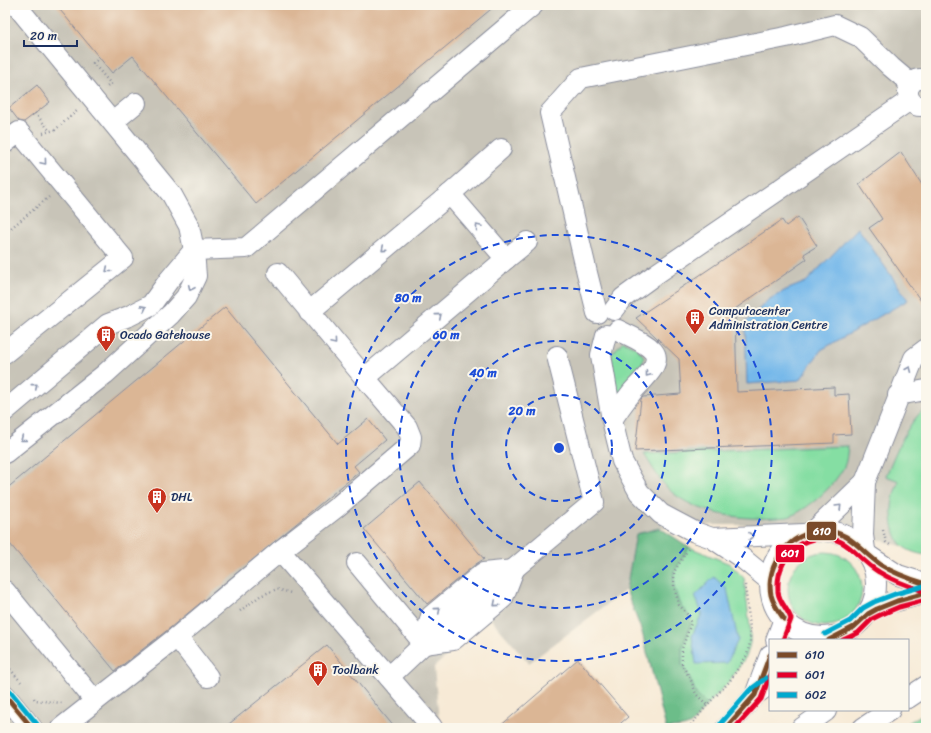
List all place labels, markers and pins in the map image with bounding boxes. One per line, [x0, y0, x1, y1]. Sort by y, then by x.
place label: Computacenter Administration Centre [708, 300, 828, 336]
building icon: Computacenter Administration Centre [684, 307, 706, 335]
building icon: Ocado Gatehouse [95, 324, 117, 352]
place label: Ocado Gatehouse [120, 324, 210, 346]
centre of rings [552, 441, 566, 455]
building icon: DHL [146, 486, 168, 514]
place label: DHL [171, 486, 193, 508]
building icon: Toolbank [307, 659, 329, 687]
place label: Toolbank [332, 659, 379, 681]

